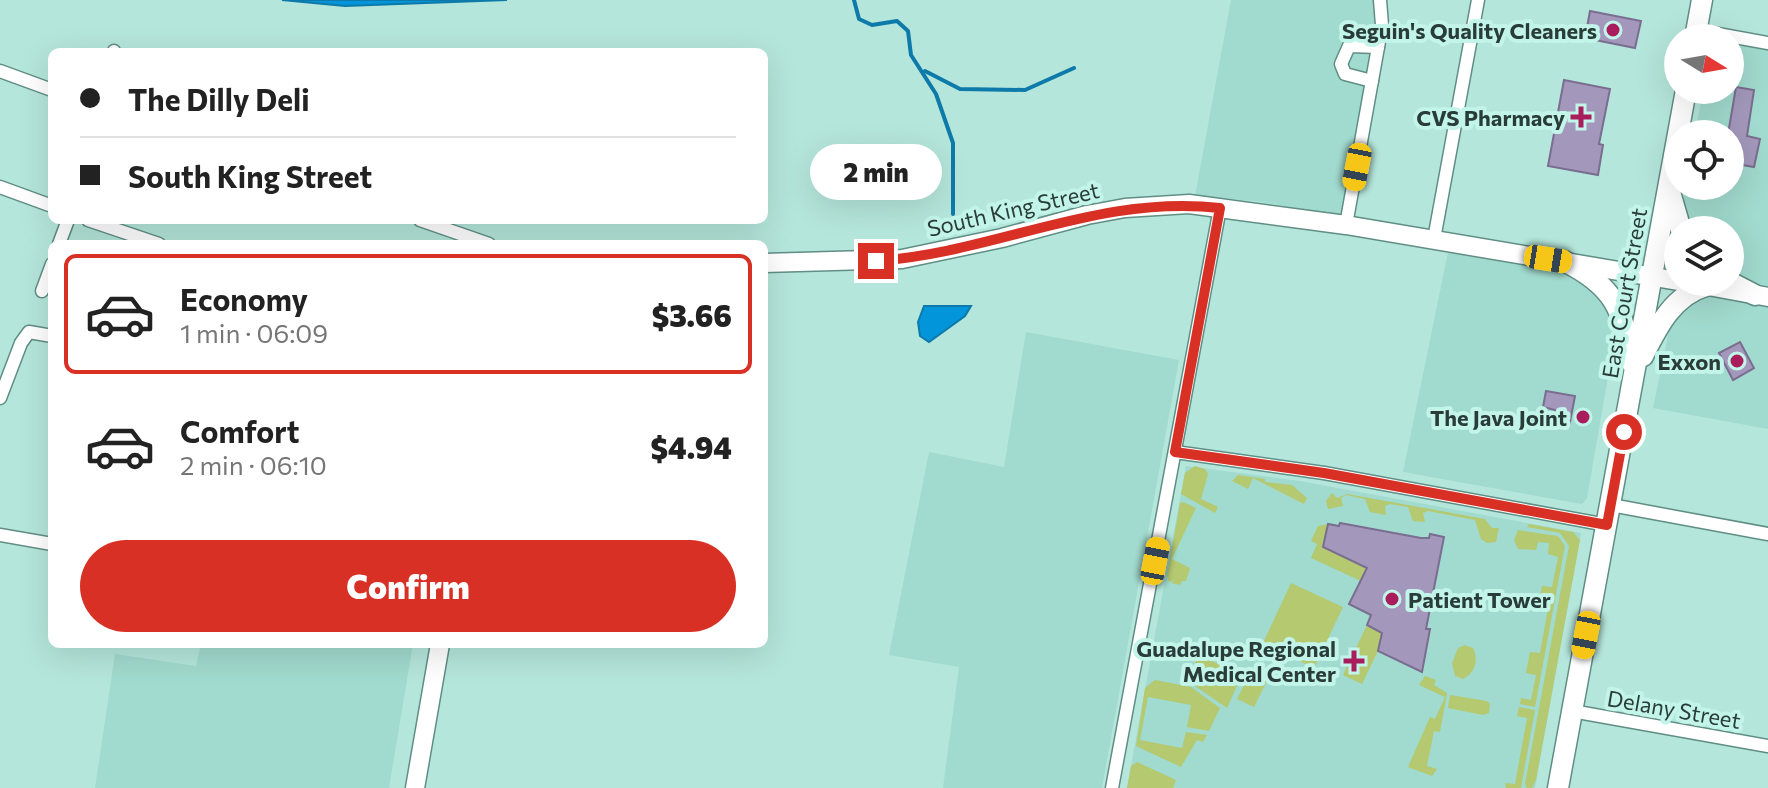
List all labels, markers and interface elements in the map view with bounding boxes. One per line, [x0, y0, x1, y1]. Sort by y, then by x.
place label: Seguin's Quality Cleaners [1342, 17, 1597, 44]
marker: Seguin's Quality Cleaners [1604, 21, 1622, 39]
north arrow [1664, 24, 1744, 104]
map controls [1664, 24, 1744, 296]
text: The Dilly Deli [128, 80, 310, 117]
place label: CVS Pharmacy [1416, 104, 1565, 131]
marker: CVS Pharmacy [1572, 108, 1590, 126]
button: locate [1664, 120, 1744, 200]
car [1341, 141, 1373, 193]
callout: 2 min [810, 145, 942, 201]
text: 2 min [843, 156, 909, 187]
text: South King Street [128, 157, 372, 194]
street label: South King Street [924, 176, 1102, 242]
street label: East Court Street [1596, 206, 1652, 380]
button: layers [1664, 216, 1744, 296]
route end [858, 243, 894, 279]
car [1522, 243, 1574, 275]
icon: car [84, 278, 156, 350]
text: Economy [180, 280, 308, 317]
text: $3.66 [652, 296, 732, 333]
text: 1 min · 06:09 [180, 317, 328, 348]
place label: Exxon [1658, 348, 1721, 375]
marker: Exxon [1728, 352, 1746, 370]
place label: The Java Joint [1430, 404, 1567, 431]
marker: The Java Joint [1574, 408, 1592, 426]
icon: car [84, 410, 156, 482]
text: Comfort [180, 412, 299, 449]
route start [1606, 414, 1642, 450]
text: $4.94 [651, 428, 732, 465]
text: 2 min · 06:10 [180, 449, 327, 480]
car [1139, 535, 1171, 587]
button: Confirm [80, 540, 736, 632]
place label: Patient Tower [1408, 586, 1551, 613]
marker: Patient Tower [1383, 590, 1401, 608]
car [1570, 609, 1602, 661]
place label: Guadalupe Regional Medical Center [1136, 635, 1336, 687]
marker: Guadalupe Regional Medical Center [1343, 650, 1365, 672]
street label: Delany Street [1605, 684, 1743, 734]

